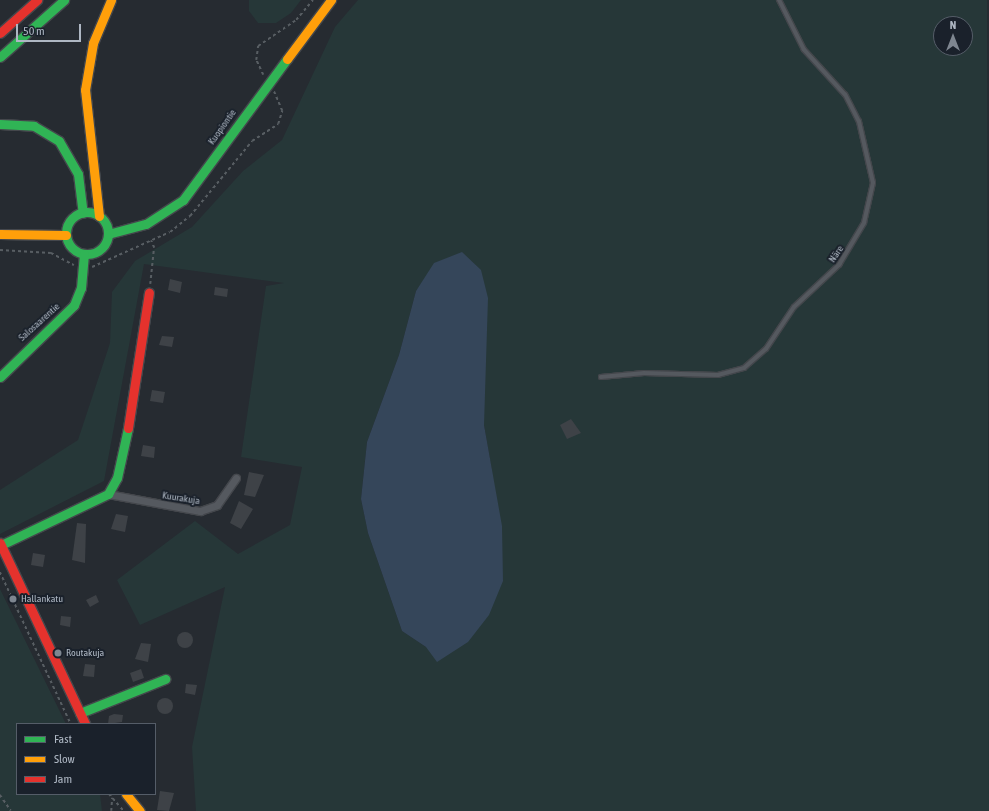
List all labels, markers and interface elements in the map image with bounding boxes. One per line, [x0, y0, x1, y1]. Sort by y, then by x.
scale bar [18, 16, 83, 42]
north arrow [933, 16, 973, 56]
text: N [950, 19, 956, 31]
text: 50 m [23, 24, 45, 38]
street label: Kuopiontie [205, 107, 239, 147]
street label: Näre [826, 243, 846, 265]
street label: Salosaarentie [16, 300, 62, 344]
street label: Kuurakuja [161, 489, 201, 507]
place label: Hallankatu [21, 593, 63, 605]
marker: Hallankatu [8, 594, 18, 604]
place label: Routakuja [66, 647, 104, 659]
marker: Routakuja [53, 648, 63, 658]
legend [16, 723, 156, 795]
text: Fast [54, 732, 72, 746]
text: Slow [54, 752, 75, 766]
text: Jam [54, 772, 72, 786]

